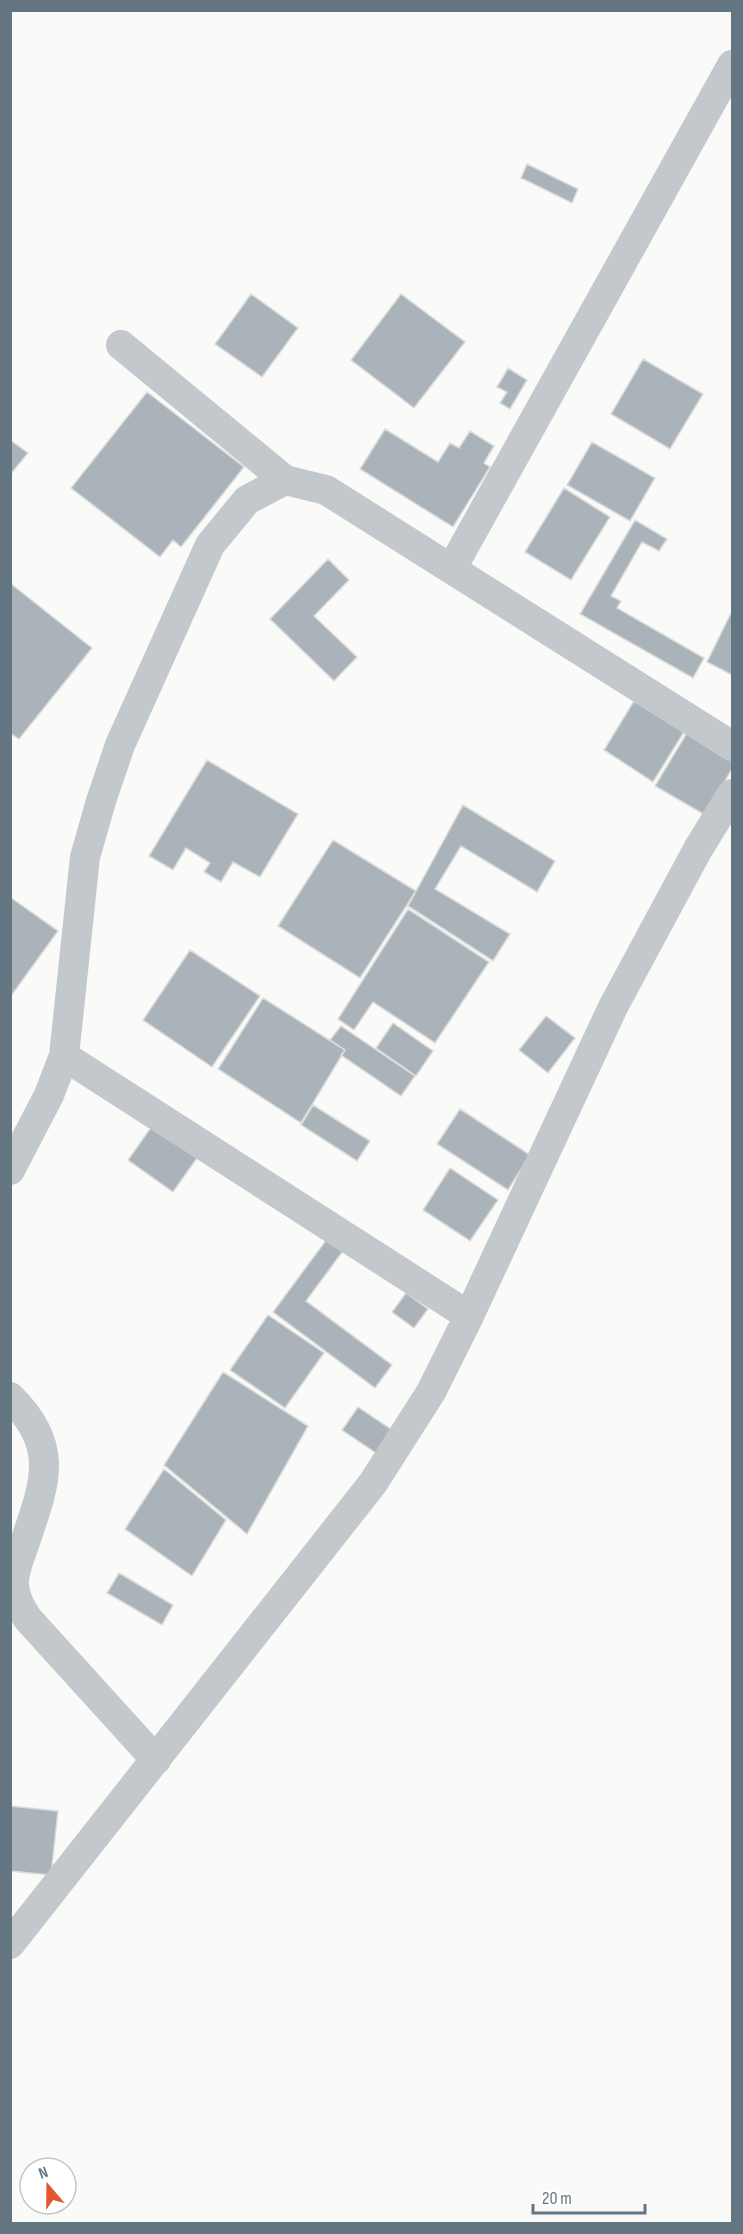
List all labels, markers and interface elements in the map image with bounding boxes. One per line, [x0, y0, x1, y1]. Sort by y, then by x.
north arrow [18, 2156, 78, 2216]
text: N [36, 2163, 51, 2184]
scale bar [533, 2177, 646, 2215]
text: 20 m [542, 2188, 572, 2209]

